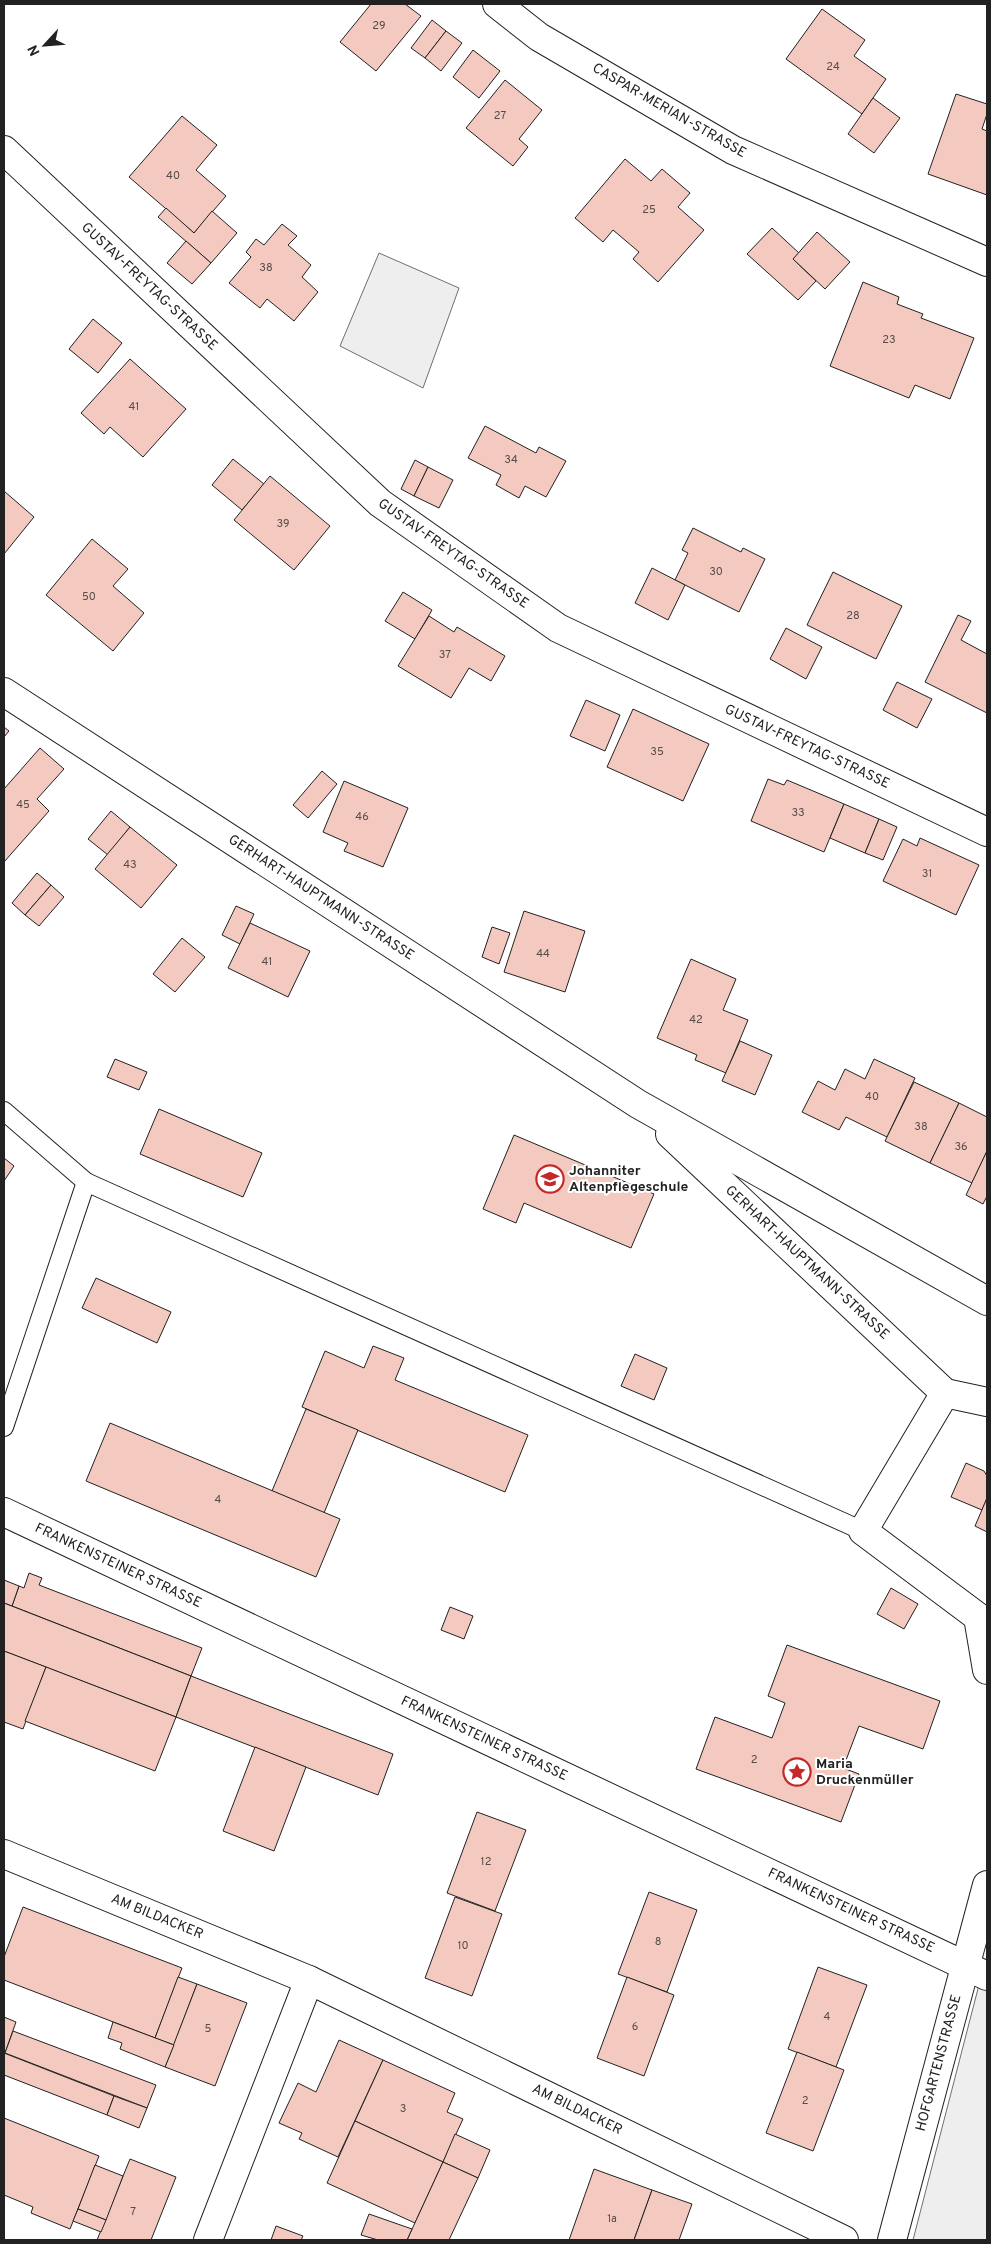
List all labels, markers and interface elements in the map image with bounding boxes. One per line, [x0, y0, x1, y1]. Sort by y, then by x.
house number: 29 [372, 19, 386, 33]
north arrow [20, 20, 70, 70]
text: N [25, 42, 45, 58]
street label: CASPAR-MERIAN-STRASSE [589, 60, 749, 162]
house number: 24 [826, 60, 840, 74]
house number: 27 [494, 109, 506, 123]
house number: 40 [166, 169, 180, 183]
house number: 25 [642, 203, 656, 217]
street label: GUSTAV-FREYTAG-STRASSE [77, 219, 221, 355]
house number: 38 [259, 261, 273, 275]
house number: 23 [882, 333, 896, 347]
house number: 41 [129, 400, 139, 414]
house number: 34 [504, 453, 518, 467]
street label: GUSTAV-FREYTAG-STRASSE [374, 495, 532, 613]
house number: 39 [277, 517, 289, 531]
house number: 30 [709, 565, 723, 579]
house number: 50 [82, 590, 96, 604]
house number: 28 [846, 609, 860, 623]
house number: 37 [439, 648, 451, 662]
street label: GUSTAV-FREYTAG-STRASSE [722, 701, 892, 793]
house number: 35 [650, 745, 664, 759]
house number: 45 [16, 798, 30, 812]
house number: 33 [791, 806, 805, 820]
house number: 46 [355, 810, 369, 824]
street label: GERHART-HAUPTMANN-STRASSE [225, 831, 417, 965]
house number: 43 [123, 858, 137, 872]
house number: 31 [922, 867, 932, 881]
house number: 44 [536, 947, 550, 961]
house number: 41 [262, 955, 272, 969]
house number: 42 [689, 1013, 703, 1027]
house number: 40 [865, 1090, 879, 1104]
house number: 38 [914, 1120, 928, 1134]
house number: 36 [954, 1140, 968, 1154]
place label: Johanniter Altenpflegeschule [569, 1163, 689, 1196]
school or university icon: Johanniter Altenpflegeschule [535, 1164, 565, 1194]
street label: GERHART-HAUPTMANN-STRASSE [721, 1182, 893, 1344]
house number: 4 [215, 1493, 222, 1507]
street label: FRANKENSTEINER STRASSE [32, 1520, 204, 1612]
street label: FRANKENSTEINER STRASSE [398, 1693, 570, 1785]
house number: 2 [751, 1753, 757, 1767]
place label: Maria Druckenmüller [816, 1756, 914, 1789]
place icon: Maria Druckenmüller [782, 1757, 812, 1787]
house number: 12 [481, 1855, 491, 1869]
street label: FRANKENSTEINER STRASSE [765, 1865, 937, 1957]
street label: AM BILDACKER [108, 1891, 206, 1943]
house number: 8 [655, 1935, 661, 1949]
house number: 10 [457, 1939, 469, 1953]
street label: HOFGARTENSTRASSE [913, 1993, 965, 2133]
house number: 4 [824, 2010, 831, 2024]
house number: 6 [632, 2020, 638, 2034]
house number: 5 [205, 2022, 212, 2036]
street label: AM BILDACKER [529, 2081, 625, 2139]
house number: 2 [802, 2094, 808, 2108]
house number: 3 [400, 2102, 406, 2116]
house number: 7 [130, 2205, 136, 2219]
house number: 1a [607, 2212, 617, 2226]

